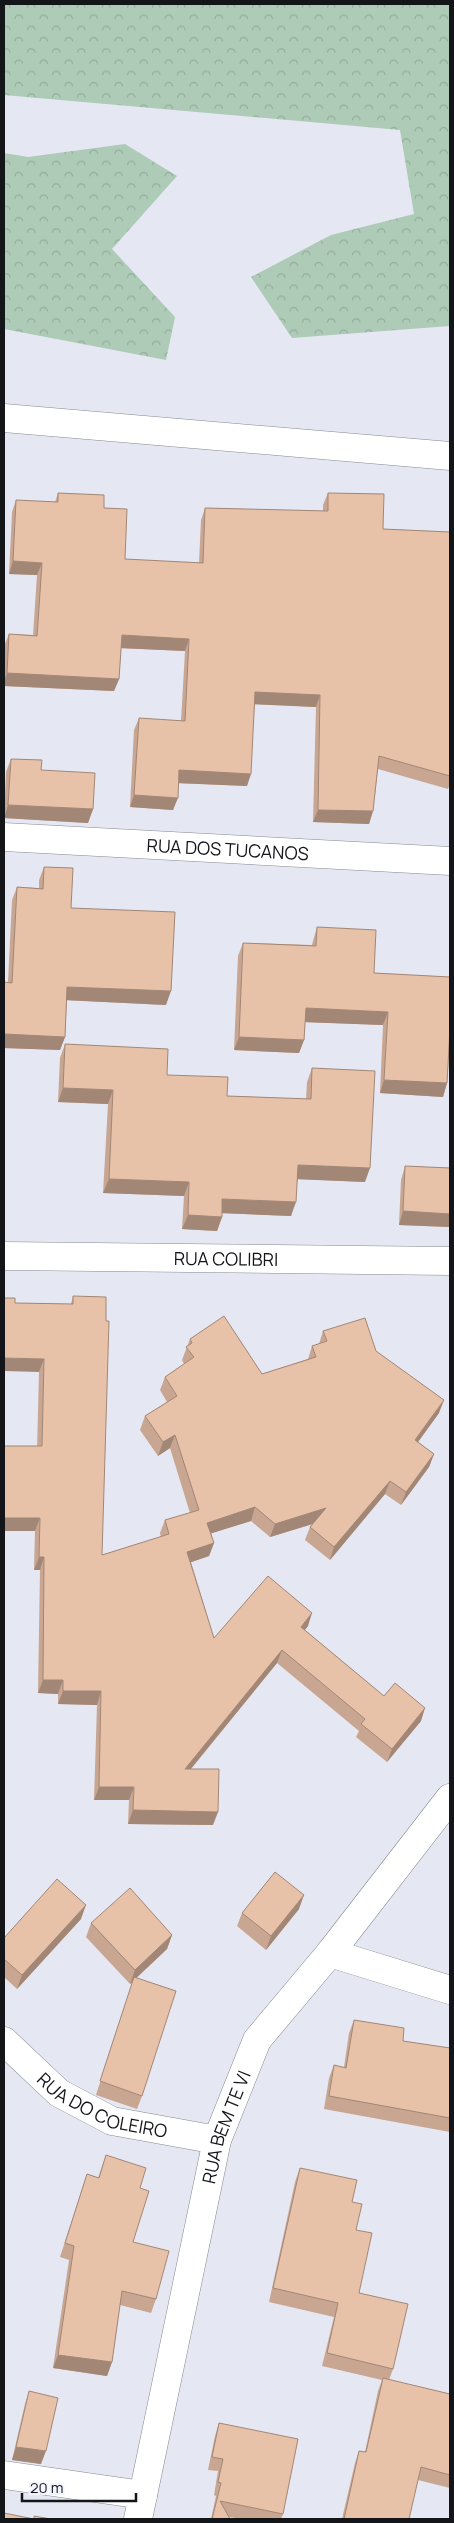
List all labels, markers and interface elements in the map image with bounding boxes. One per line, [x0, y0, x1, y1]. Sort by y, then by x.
street label: RUA DOS TUCANOS [146, 833, 309, 865]
street label: RUA COLIBRI [174, 1246, 278, 1271]
street label: RUA DO COLEIRO [32, 2067, 169, 2143]
street label: RUA BEM TE VI [196, 2067, 256, 2186]
scale bar [22, 2470, 136, 2502]
text: 20 m [30, 2477, 63, 2498]

